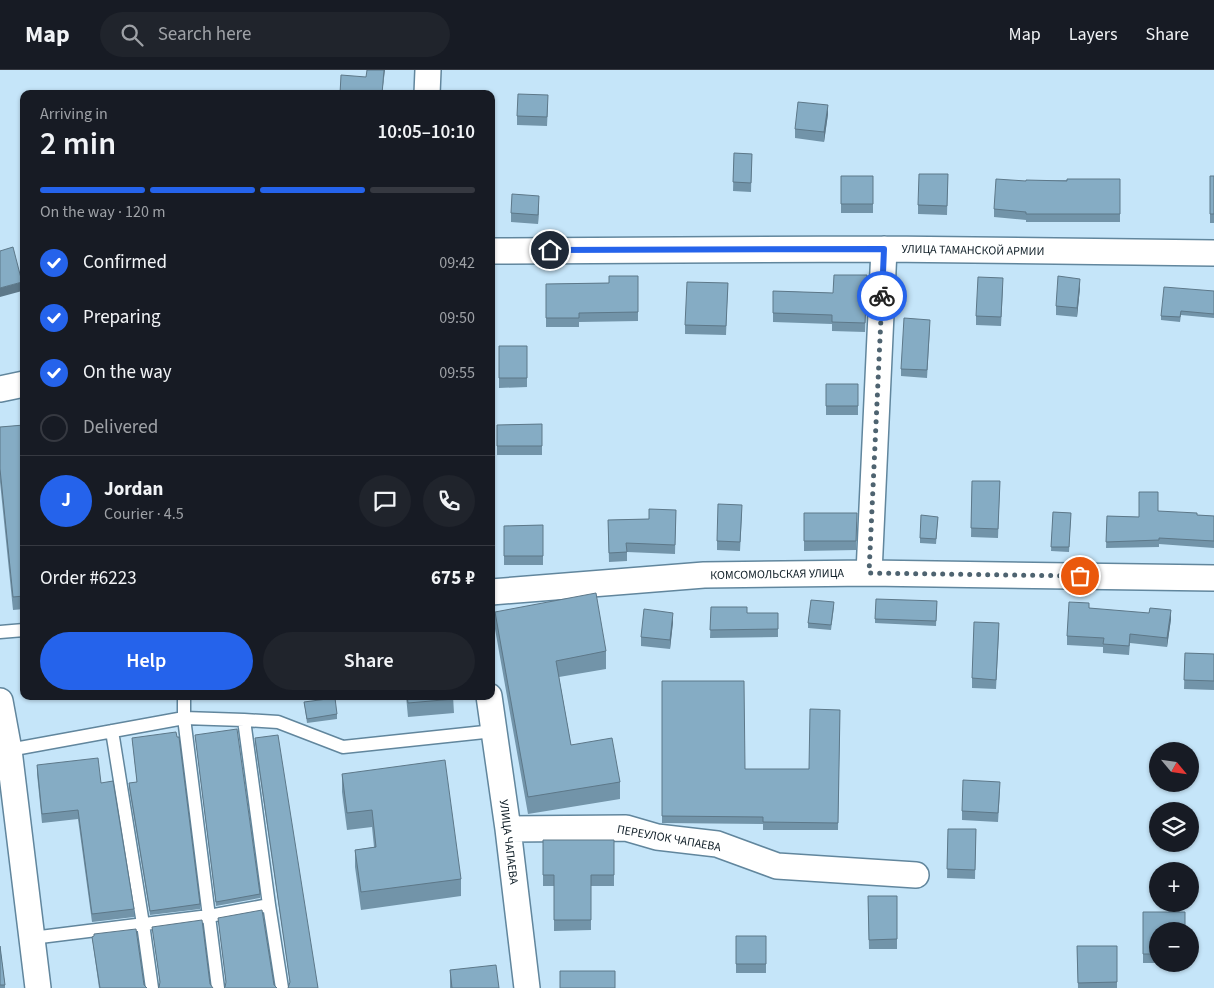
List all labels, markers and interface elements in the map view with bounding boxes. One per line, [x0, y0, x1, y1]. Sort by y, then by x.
search box [100, 12, 450, 57]
text: Map [25, 17, 70, 52]
icon: search [118, 21, 146, 49]
text: Search here [158, 21, 251, 48]
text: Map [1009, 22, 1041, 47]
text: Layers [1069, 22, 1118, 47]
text: Share [1146, 22, 1189, 47]
text: Arriving in [40, 103, 108, 125]
text: 10:05–10:10 [377, 119, 475, 146]
text: 2 min [40, 121, 116, 167]
text: On the way · 120 m [40, 201, 165, 223]
pin [529, 229, 571, 271]
icon: home [536, 236, 564, 264]
street label: УЛИЦА ТАМАНСКОЙ АРМИИ [901, 241, 1045, 260]
icon: check [40, 249, 68, 277]
text: Confirmed [83, 249, 167, 276]
text: 09:42 [439, 252, 475, 274]
courier [857, 271, 907, 321]
icon: bike [868, 282, 896, 310]
icon: check [40, 304, 68, 332]
text: Preparing [83, 304, 161, 331]
text: 09:50 [439, 307, 475, 329]
icon: check [40, 359, 68, 387]
text: On the way [83, 359, 172, 386]
text: 09:55 [439, 362, 475, 384]
text: Delivered [83, 414, 158, 441]
button: chat [359, 475, 411, 527]
button: phone [423, 475, 475, 527]
text: Jordan [104, 476, 163, 503]
text: J [61, 487, 71, 514]
text: Courier · 4.5 [104, 503, 184, 525]
pin [1059, 555, 1101, 597]
icon: bag [1066, 562, 1094, 590]
text: Order #6223 [40, 565, 137, 592]
text: 675 ₽ [431, 565, 475, 592]
street label: КОМСОМОЛЬСКАЯ УЛИЦА [710, 565, 845, 584]
button: Help [40, 632, 253, 690]
button: Share [263, 632, 475, 690]
north arrow [1149, 742, 1199, 792]
map controls [1149, 742, 1199, 972]
street label: УЛИЦА ЧАПАЕВА [495, 799, 522, 886]
button: layers [1149, 802, 1199, 852]
street label: ПЕРЕУЛОК ЧАПАЕВА [616, 821, 723, 856]
button: + [1149, 862, 1199, 912]
button: − [1149, 922, 1199, 972]

